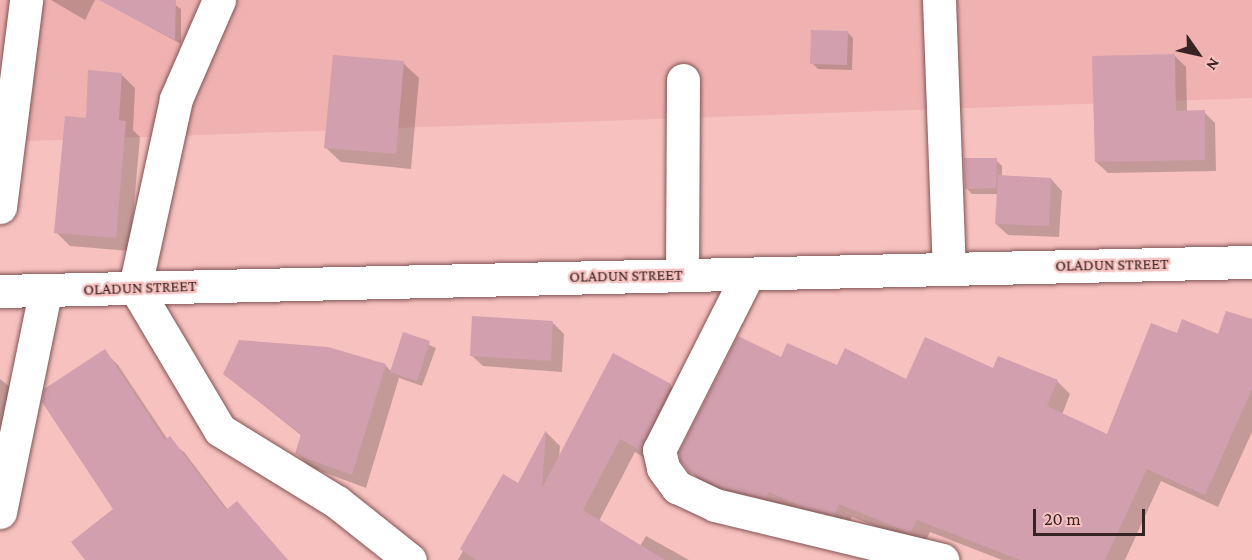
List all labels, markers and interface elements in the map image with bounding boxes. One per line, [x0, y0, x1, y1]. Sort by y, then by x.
north arrow [1168, 24, 1228, 84]
text: N [1203, 55, 1223, 74]
street label: OLADUN STREET [1055, 254, 1169, 276]
street label: OLADUN STREET [569, 265, 683, 287]
street label: OLADUN STREET [83, 276, 197, 300]
scale bar [1036, 497, 1148, 535]
text: 20 m [1044, 509, 1081, 529]

